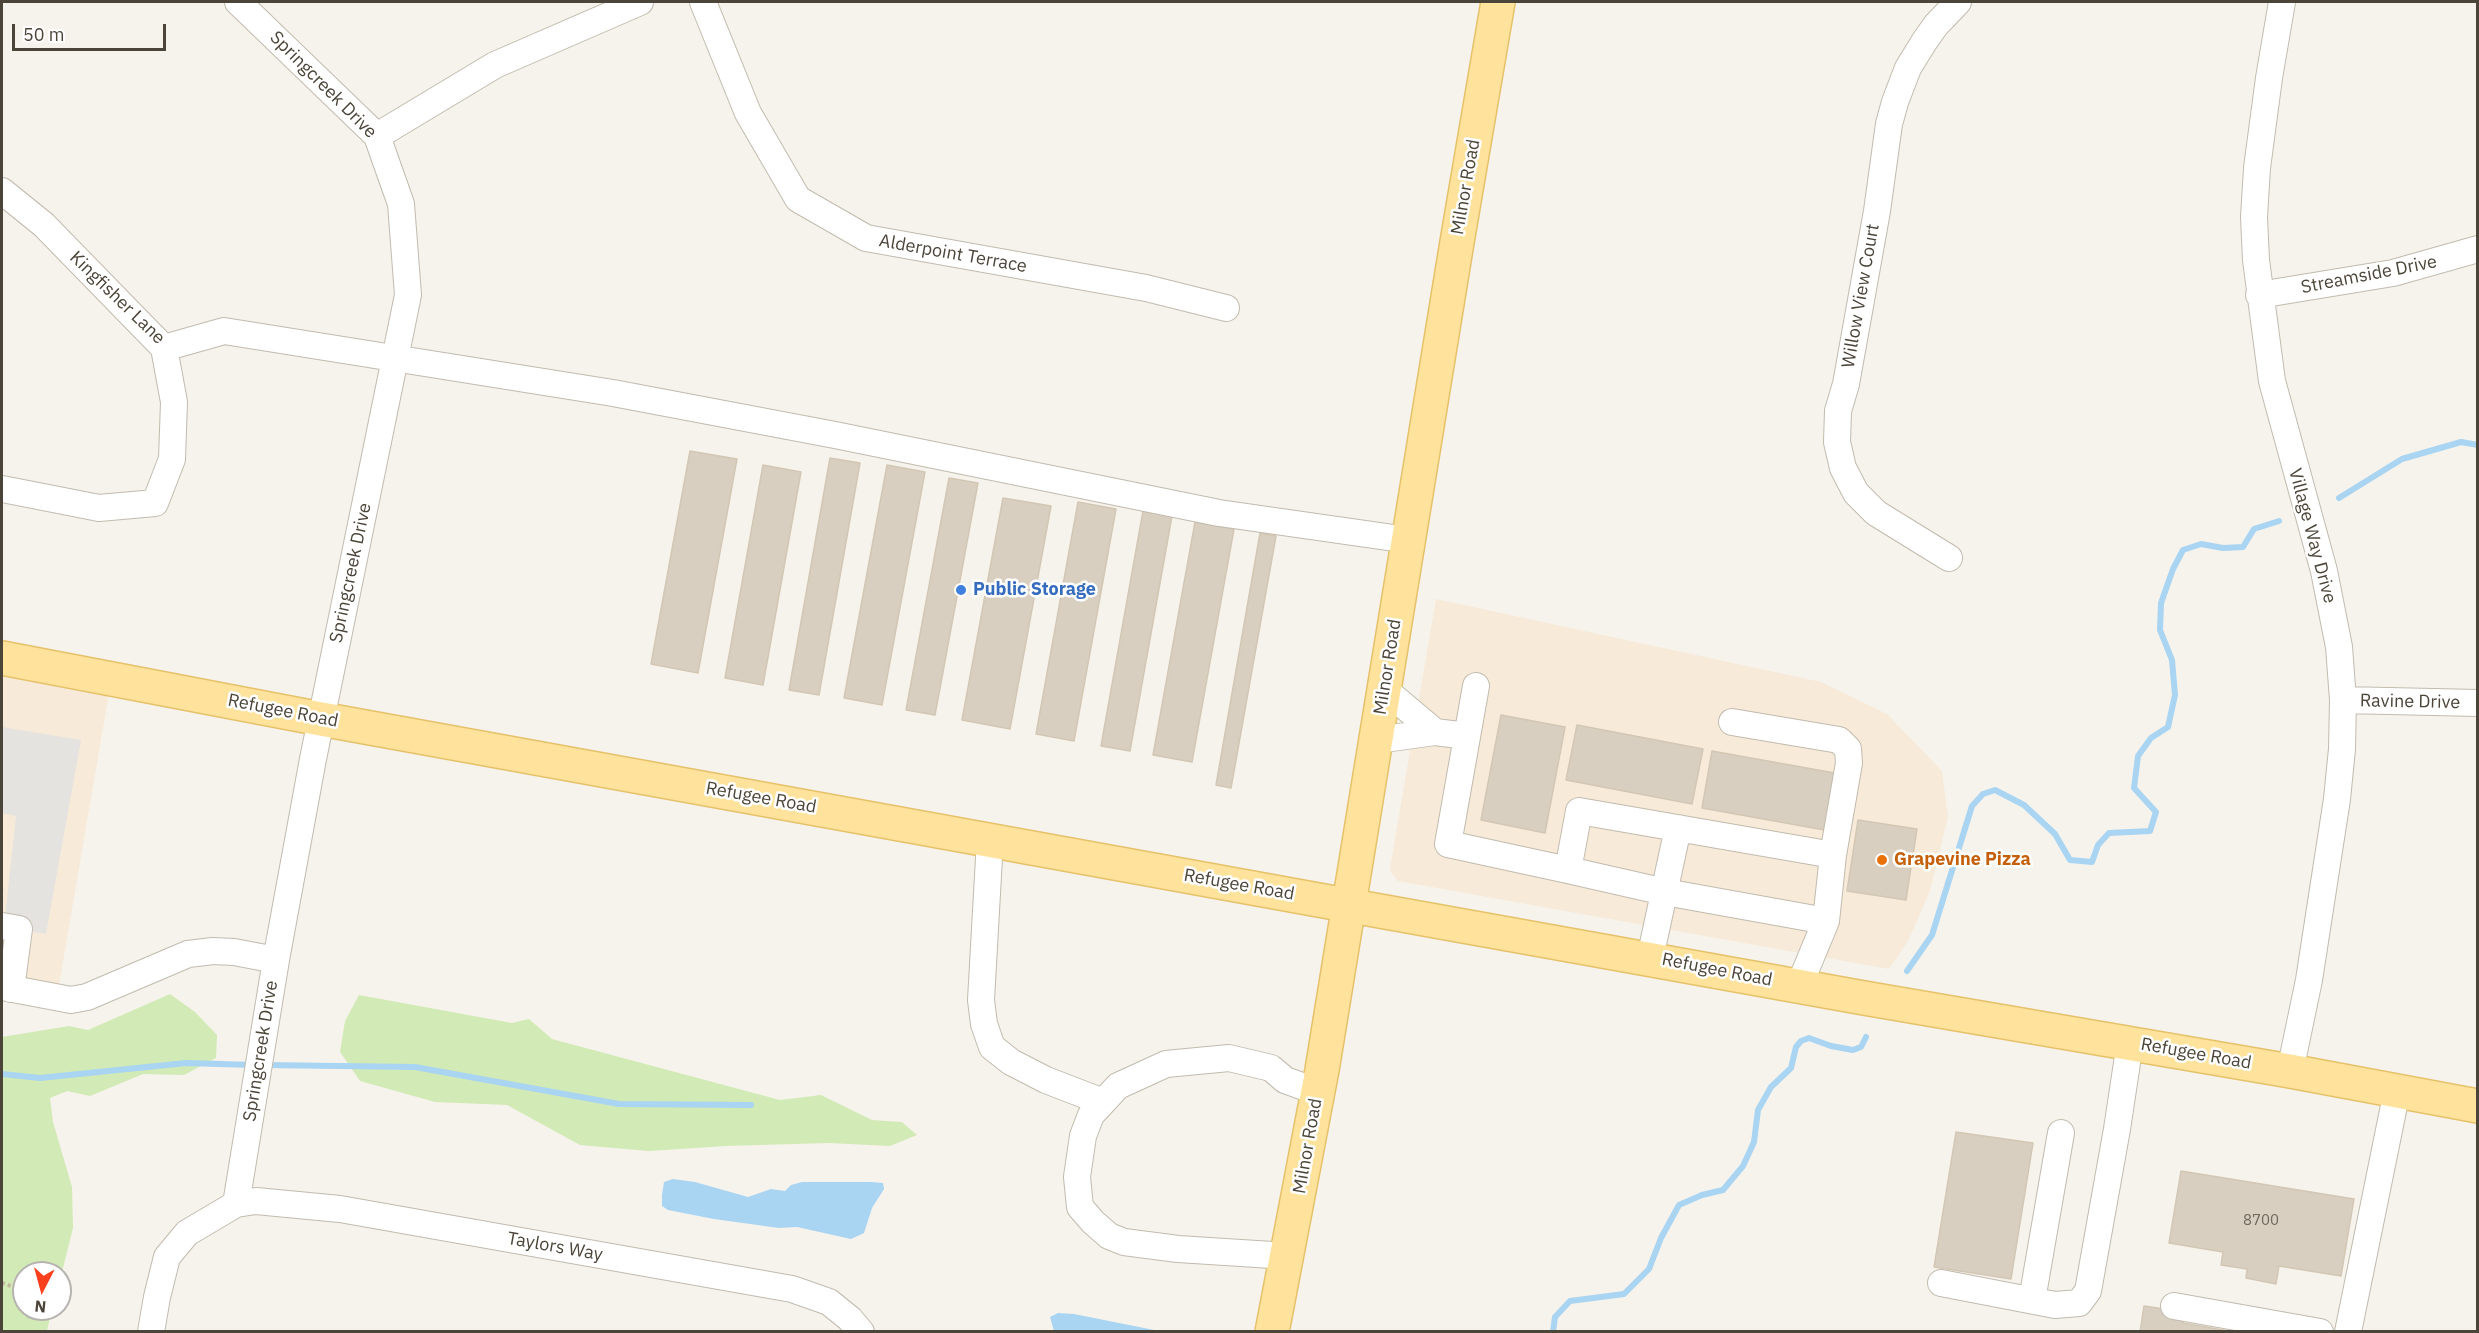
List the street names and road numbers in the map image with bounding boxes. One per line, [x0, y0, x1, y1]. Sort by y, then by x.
street label: Springcreek Drive [265, 27, 381, 143]
street label: Milnor Road [1447, 138, 1485, 236]
street label: Willow View Court [1838, 222, 1884, 370]
street label: Alderpoint Terrace [877, 230, 1029, 278]
street label: Kingfisher Lane [65, 247, 169, 349]
street label: Streamside Drive [2299, 251, 2439, 299]
street label: Village Way Drive [2284, 466, 2340, 606]
street label: Springcreek Drive [326, 501, 376, 645]
street label: Milnor Road [1370, 618, 1406, 716]
street label: Refugee Road [226, 690, 340, 732]
street label: Ravine Drive [2360, 690, 2460, 714]
street label: Refugee Road [704, 778, 818, 818]
street label: Refugee Road [1182, 865, 1296, 905]
street label: Refugee Road [1660, 949, 1774, 991]
street label: Springcreek Drive [239, 979, 283, 1123]
street label: Refugee Road [2139, 1034, 2253, 1074]
street label: Milnor Road [1289, 1097, 1327, 1195]
street label: Taylors Way [506, 1228, 604, 1266]

